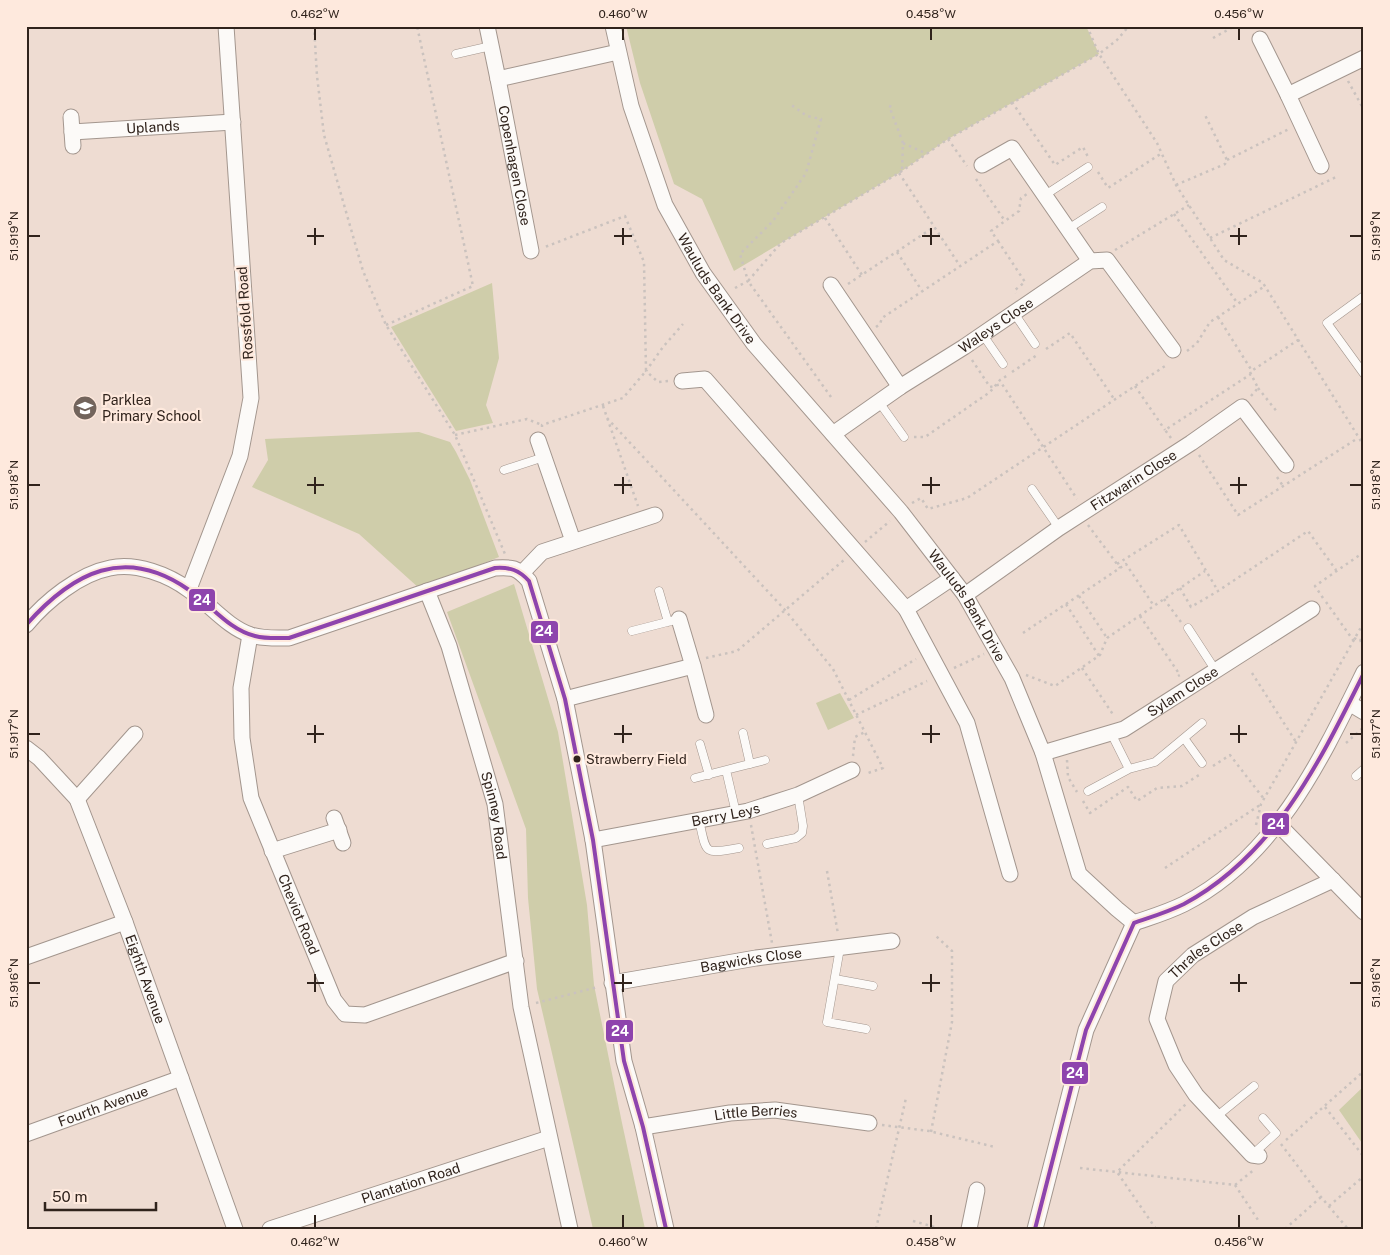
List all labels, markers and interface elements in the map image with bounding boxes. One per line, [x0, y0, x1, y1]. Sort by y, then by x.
text: 0.462°W [290, 7, 340, 21]
text: 0.460°W [598, 7, 648, 21]
text: 0.458°W [906, 7, 956, 21]
text: 0.456°W [1214, 7, 1264, 21]
street label: Copenhagen Close [495, 104, 534, 227]
street label: Uplands [126, 117, 180, 137]
text: 51.919°N [7, 211, 21, 261]
text: 51.919°N [1369, 211, 1383, 261]
street label: Wauluds Bank Drive [674, 230, 759, 347]
street label: Rossfold Road [234, 266, 256, 360]
street label: Waleys Close [956, 294, 1036, 356]
place label: Parklea Primary School [102, 392, 201, 424]
school or university icon: Parklea Primary School [72, 395, 98, 421]
street label: Fitzwarin Close [1087, 446, 1180, 514]
text: 51.918°N [7, 460, 21, 510]
text: 51.918°N [1369, 460, 1383, 510]
street label: Wauluds Bank Drive [925, 547, 1009, 664]
line badge: 24 [188, 588, 216, 612]
text: 24 [193, 592, 211, 608]
line badge: 24 [530, 620, 559, 644]
text: 24 [535, 623, 553, 639]
street label: Sylam Close [1144, 663, 1221, 720]
text: 51.917°N [7, 709, 21, 759]
text: 51.917°N [1369, 709, 1383, 759]
place label: Strawberry Field [586, 752, 687, 767]
marker: Strawberry Field [572, 754, 582, 764]
street label: Spinney Road [478, 770, 510, 860]
street label: Berry Leys [690, 800, 762, 829]
line badge: 24 [1261, 812, 1290, 836]
text: 24 [1267, 816, 1285, 832]
street label: Cheviot Road [275, 871, 322, 957]
street label: Thrales Close [1165, 917, 1246, 982]
street label: Eighth Avenue [122, 932, 169, 1026]
street label: Bagwicks Close [699, 944, 803, 976]
text: 51.916°N [7, 958, 21, 1008]
text: 51.916°N [1369, 958, 1383, 1008]
line badge: 24 [605, 1019, 634, 1043]
text: 24 [611, 1023, 629, 1039]
line badge: 24 [1061, 1061, 1089, 1085]
text: 24 [1066, 1065, 1084, 1081]
street label: Fourth Avenue [56, 1083, 150, 1130]
street label: Little Berries [713, 1102, 799, 1123]
street label: Plantation Road [359, 1160, 462, 1207]
scale bar [45, 1180, 156, 1212]
text: 50 m [52, 1188, 87, 1205]
text: 0.462°W [290, 1235, 340, 1249]
text: 0.460°W [598, 1235, 648, 1249]
text: 0.458°W [906, 1235, 956, 1249]
text: 0.456°W [1214, 1235, 1264, 1249]

